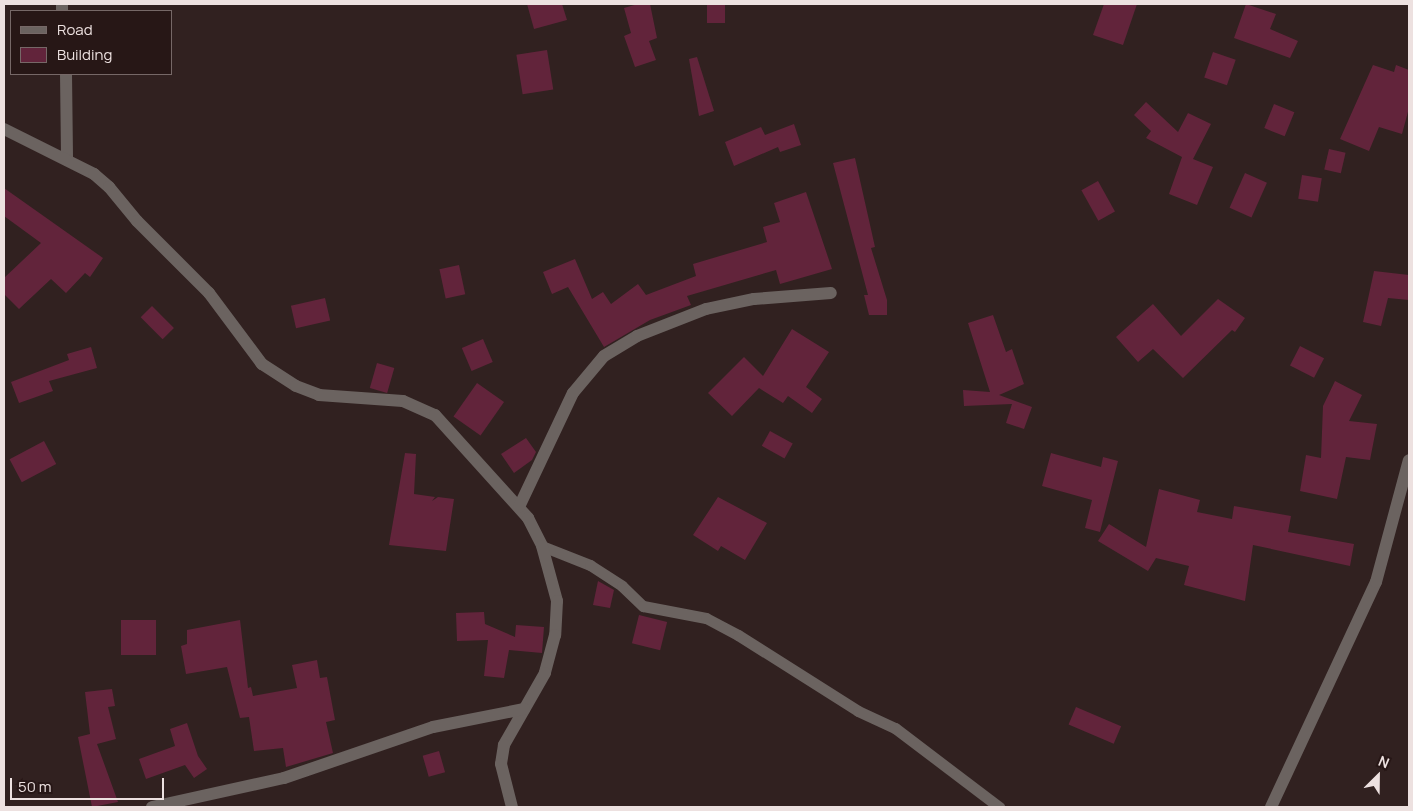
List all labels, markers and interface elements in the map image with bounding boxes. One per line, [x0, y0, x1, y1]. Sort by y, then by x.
legend [10, 10, 172, 75]
text: Road [57, 19, 93, 40]
text: Building [57, 44, 112, 65]
north arrow [1353, 751, 1403, 801]
text: N [1376, 751, 1392, 772]
scale bar [12, 768, 166, 800]
text: 50 m [18, 776, 52, 797]

